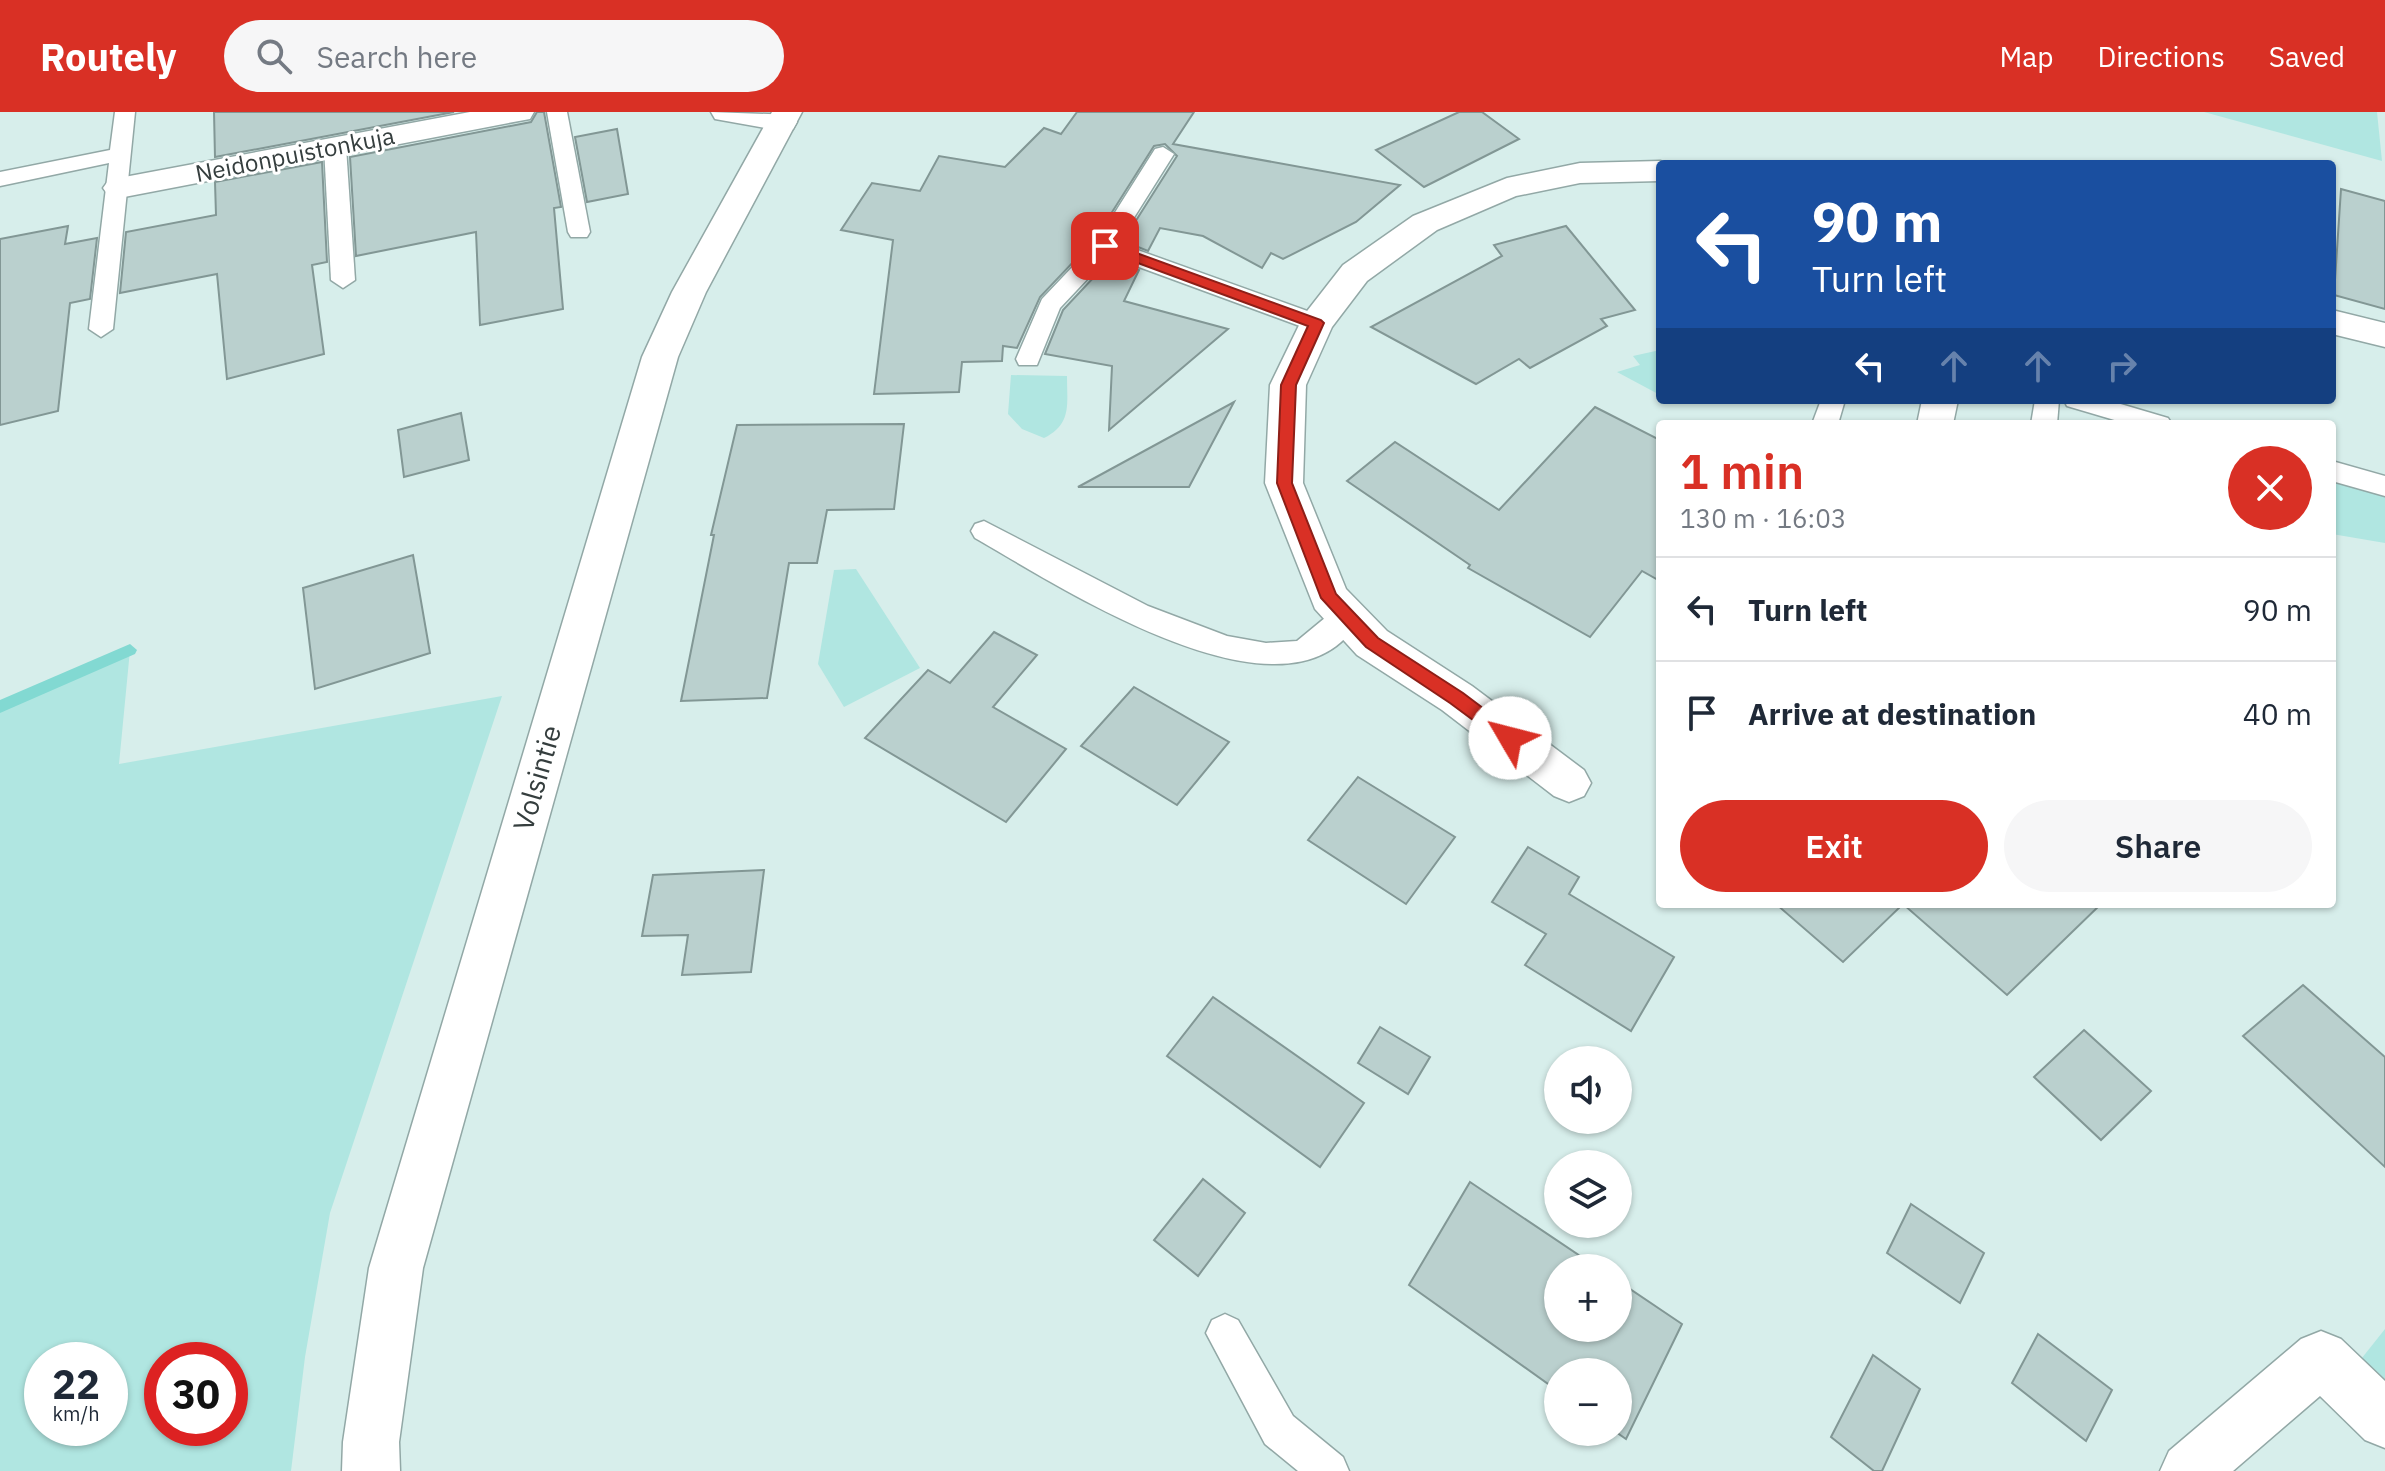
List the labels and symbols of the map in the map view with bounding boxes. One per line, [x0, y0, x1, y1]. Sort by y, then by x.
street label: Neidonpuistonkuja [192, 119, 397, 189]
pin [1071, 212, 1139, 280]
position arrow [1468, 696, 1552, 780]
street label: Volsintie [504, 721, 569, 835]
speed limit sign: 30 [144, 1342, 248, 1446]

